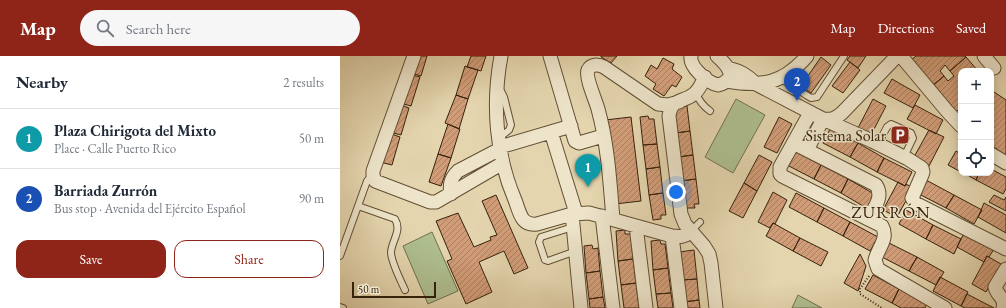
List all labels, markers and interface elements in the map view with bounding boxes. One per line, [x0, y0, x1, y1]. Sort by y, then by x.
search box [80, 10, 360, 46]
text: Map [20, 16, 56, 41]
icon: search [94, 17, 116, 39]
text: Search here [126, 19, 191, 38]
text: Map [830, 19, 856, 37]
text: Directions [878, 19, 934, 37]
text: Saved [956, 19, 986, 37]
pin: 2 [784, 68, 810, 101]
map controls [958, 68, 994, 176]
button: + [958, 68, 994, 104]
text: Nearby [16, 71, 68, 93]
text: 2 results [283, 74, 324, 91]
button: − [958, 104, 994, 140]
text: Plaza Chirigota del Mixto [54, 121, 216, 140]
parking icon: Sistema Solar [889, 124, 911, 146]
place label: Sistema Solar [805, 125, 887, 146]
text: 1 [26, 130, 32, 147]
text: 50 m [299, 130, 324, 147]
text: Place · Calle Puerto Rico [54, 140, 176, 157]
button: locate [958, 140, 994, 176]
pin: 1 [575, 154, 601, 187]
text: Barriada Zurrón [54, 181, 157, 200]
your location [666, 182, 686, 202]
text: 2 [26, 190, 32, 207]
text: 90 m [299, 190, 324, 207]
text: Bus stop · Avenida del Ejército Español [54, 200, 246, 217]
district label: ZURRÓN [851, 201, 931, 223]
button: Save [16, 240, 166, 278]
button: Share [174, 240, 324, 278]
scale bar [352, 280, 436, 299]
text: 50 m [358, 282, 379, 296]

